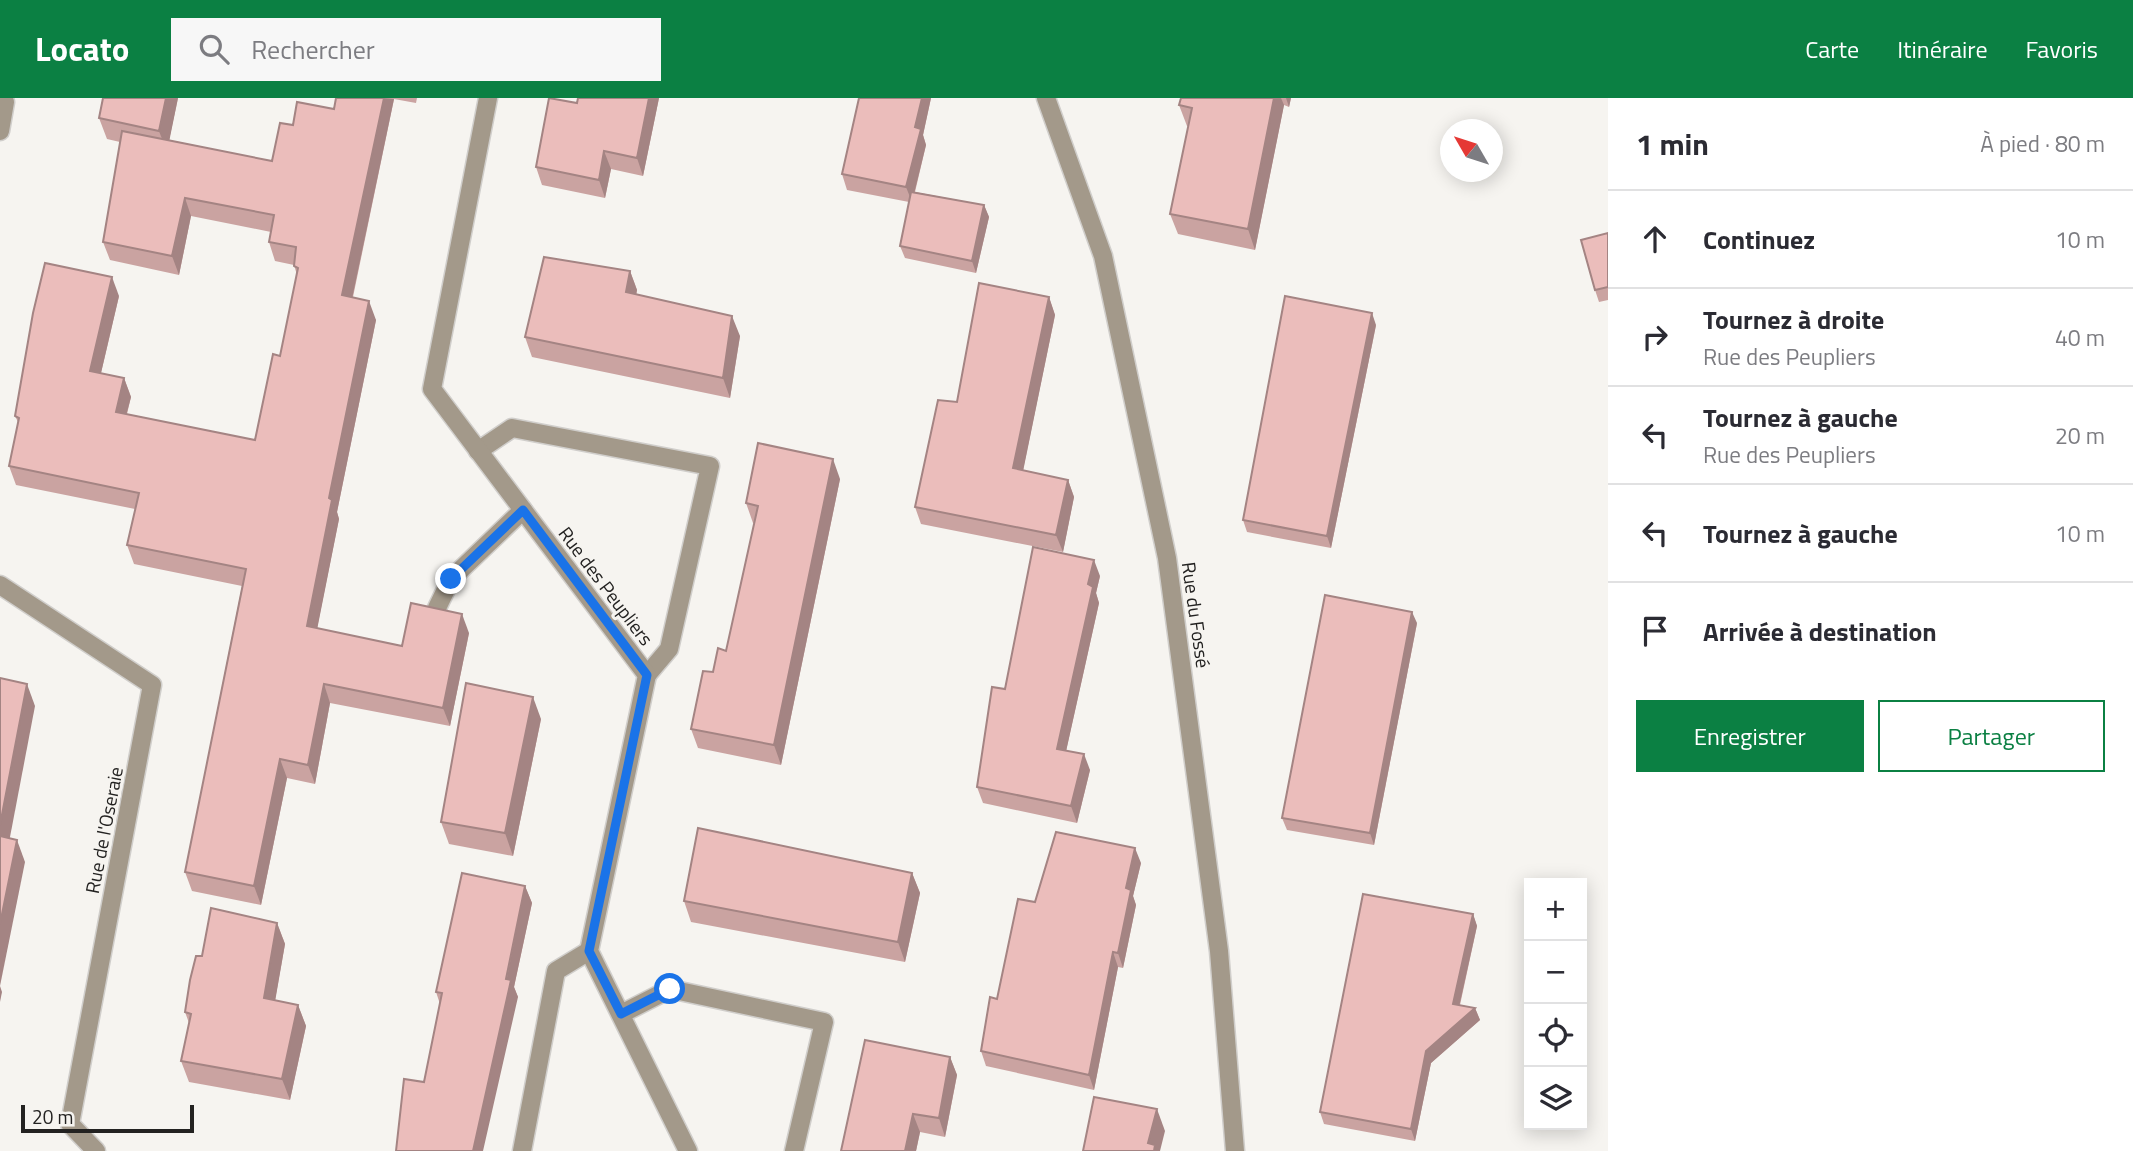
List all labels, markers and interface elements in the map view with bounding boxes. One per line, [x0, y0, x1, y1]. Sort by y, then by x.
search box [171, 18, 661, 81]
text: Locato [35, 24, 129, 74]
icon: search [195, 30, 233, 68]
text: Rechercher [251, 30, 375, 69]
text: Carte [1805, 31, 1859, 67]
text: Itinéraire [1897, 31, 1988, 67]
text: Favoris [2026, 31, 2098, 67]
north arrow [1440, 119, 1503, 182]
text: 1 min [1636, 121, 1709, 167]
text: À pied · 80 m [1980, 126, 2105, 161]
icon: ahead [1636, 220, 1674, 258]
text: Continuez [1703, 220, 1815, 259]
text: 10 m [2055, 222, 2105, 257]
text: Tournez à droite [1703, 300, 1884, 339]
icon: right [1636, 318, 1674, 356]
text: 40 m [2055, 320, 2105, 355]
text: Rue des Peupliers [1703, 339, 1876, 374]
text: Tournez à gauche [1703, 398, 1898, 437]
icon: left [1636, 416, 1674, 454]
text: 20 m [2055, 418, 2105, 453]
text: Rue des Peupliers [1703, 437, 1876, 472]
icon: left [1636, 514, 1674, 552]
text: Tournez à gauche [1703, 514, 1898, 553]
text: 10 m [2055, 516, 2105, 551]
street label: Rue des Peupliers [552, 520, 661, 652]
street label: Rue du Fossé [1175, 560, 1218, 670]
route end [435, 563, 466, 594]
icon: arrive [1636, 612, 1674, 650]
text: Arrivée à destination [1703, 612, 1937, 651]
button: Enregistrer [1636, 700, 1864, 772]
button: Partager [1878, 700, 2105, 772]
street label: Rue de l'Oseraie [77, 764, 130, 896]
map controls [1524, 878, 1587, 1130]
button: + [1524, 878, 1587, 941]
button: − [1524, 941, 1587, 1004]
route start [654, 973, 685, 1004]
button: locate [1524, 1004, 1587, 1067]
button: layers [1524, 1067, 1587, 1130]
scale bar [21, 1102, 194, 1134]
text: 20 m [32, 1102, 73, 1131]

